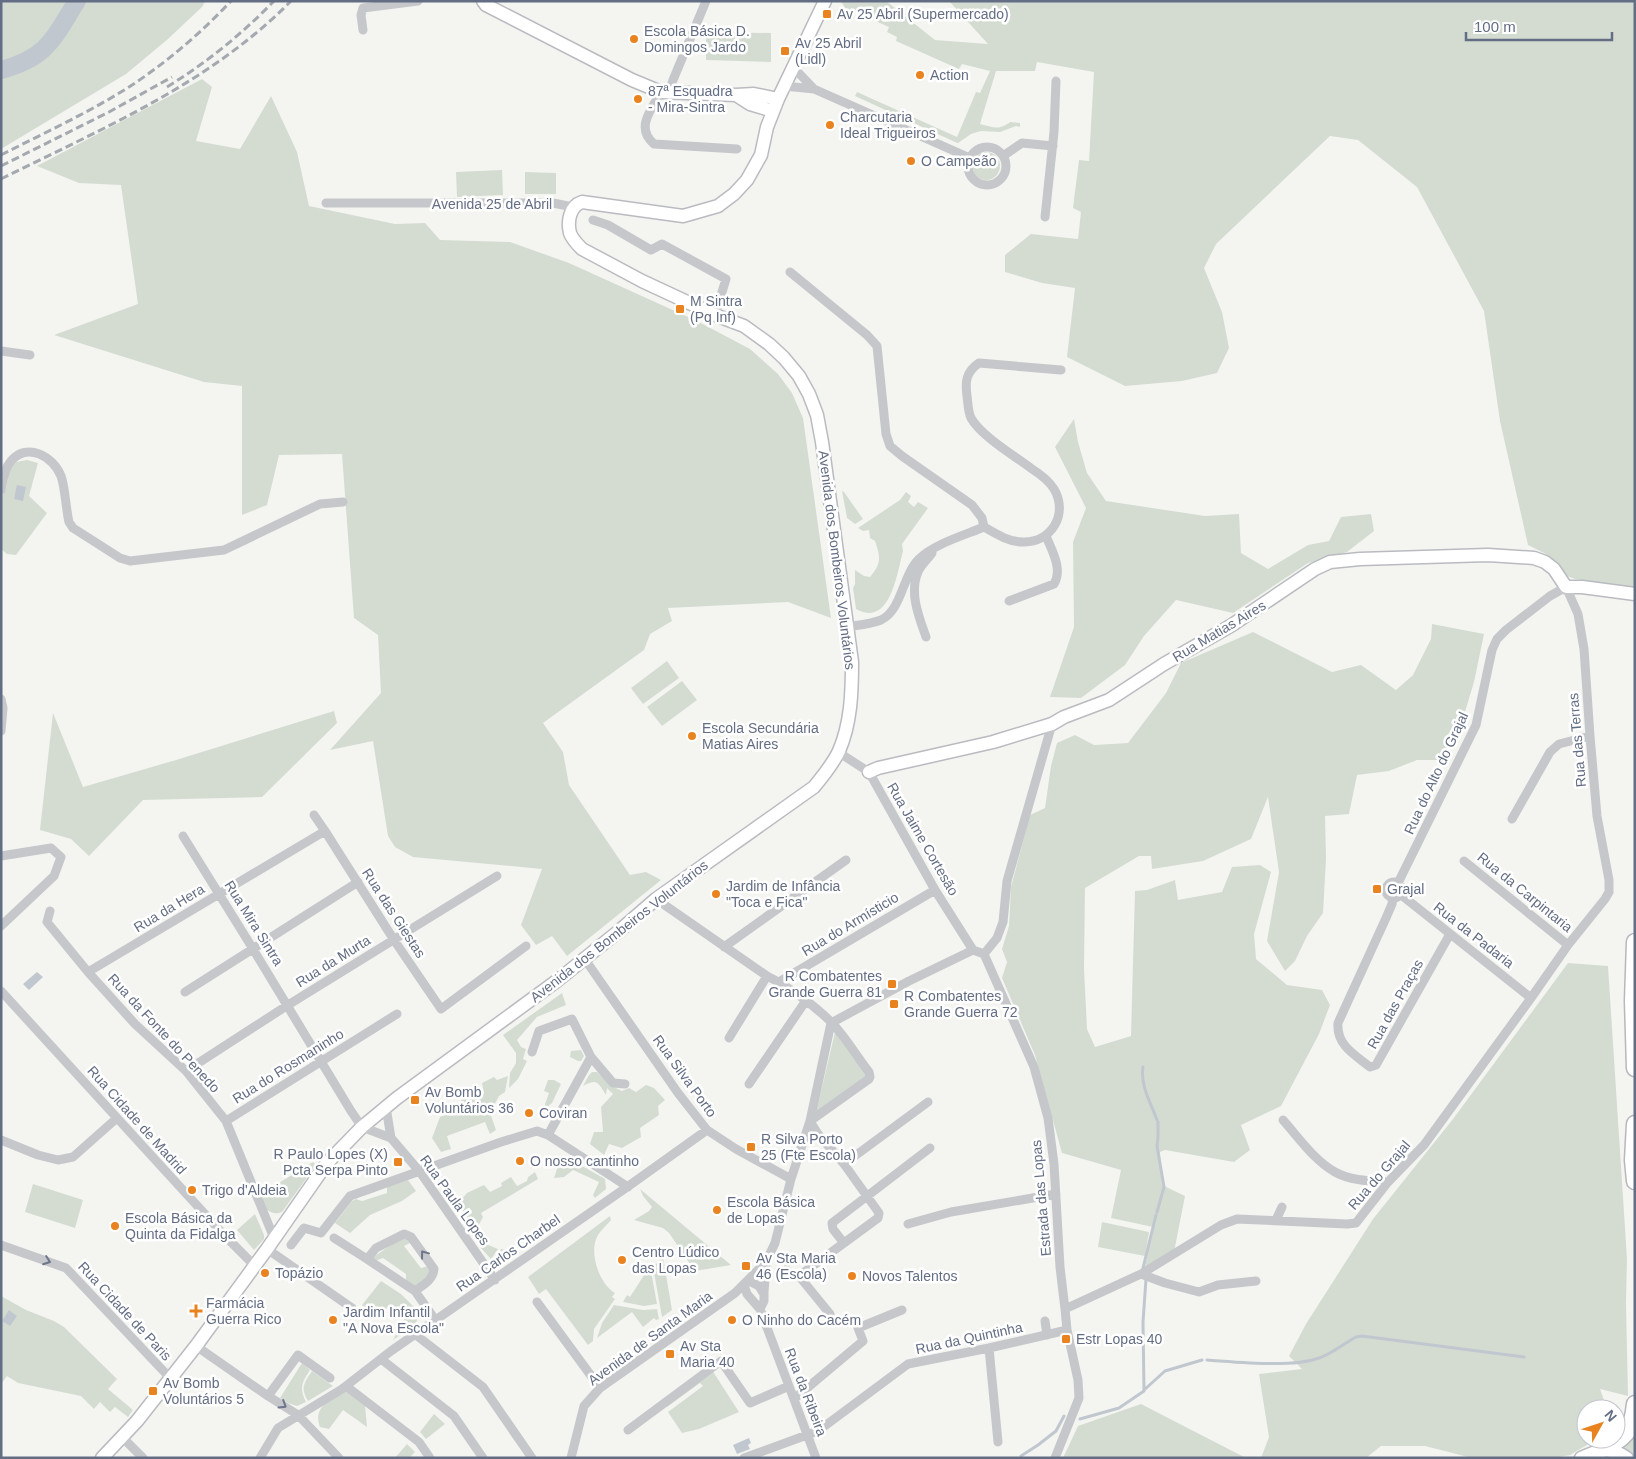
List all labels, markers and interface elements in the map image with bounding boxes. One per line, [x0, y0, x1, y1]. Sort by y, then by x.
place label: Av 25 Abril (Supermercado) [837, 6, 1009, 22]
marker: Av 25 Abril (Supermercado) [821, 8, 833, 20]
scale bar [1466, 10, 1612, 42]
text: 100 m [1474, 18, 1516, 35]
place label: Escola Básica D. Domingos Jardo [644, 23, 750, 55]
marker: Escola Básica D. Domingos Jardo [628, 33, 640, 45]
place label: Av 25 Abril (Lidl) [795, 35, 862, 67]
marker: Av 25 Abril (Lidl) [779, 45, 791, 57]
place label: Action [930, 67, 969, 83]
marker: Action [914, 69, 926, 81]
place label: 87ª Esquadra - Mira-Sintra [648, 83, 733, 115]
marker: 87ª Esquadra - Mira-Sintra [632, 93, 644, 105]
place label: Charcutaria Ideal Trigueiros [840, 109, 936, 141]
marker: Charcutaria Ideal Trigueiros [824, 119, 836, 131]
place label: O Campeão [921, 153, 997, 169]
marker: O Campeão [905, 155, 917, 167]
street label: Avenida 25 de Abril [432, 196, 552, 212]
place label: M Sintra (Pq Inf) [690, 293, 742, 325]
marker: M Sintra (Pq Inf) [674, 303, 686, 315]
street label: Avenida dos Bombeiros Voluntários [816, 449, 858, 671]
street label: Rua Matias Aires [1170, 597, 1268, 665]
street label: Rua das Terras [1565, 692, 1589, 788]
street label: Rua do Alto do Grajal [1401, 709, 1471, 837]
place label: Escola Secundária Matias Aires [702, 720, 819, 752]
marker: Escola Secundária Matias Aires [686, 730, 698, 742]
street label: Rua Jaime Cortesão [884, 780, 962, 898]
street label: Rua da Carpintaria [1474, 849, 1576, 935]
street label: Avenida dos Bombeiros Voluntários [527, 857, 711, 1005]
street label: Rua das Giestas [359, 865, 429, 961]
street label: Rua Mira Sintra [221, 878, 287, 969]
place label: Jardim de Infância "Toca e Fica" [726, 878, 841, 910]
street label: Rua da Hera [131, 881, 207, 935]
place label: Grajal [1387, 881, 1424, 897]
marker: Grajal [1371, 883, 1383, 895]
marker: Jardim de Infância "Toca e Fica" [710, 888, 722, 900]
street label: Rua do Armísticio [799, 889, 901, 959]
street label: Rua da Padaria [1431, 899, 1517, 971]
street label: Rua da Murta [293, 932, 373, 990]
street label: Rua das Praças [1364, 957, 1426, 1051]
place label: R Combatentes Grande Guerra 81 [768, 968, 882, 1000]
street label: Rua da Fonte do Penedo [105, 970, 223, 1096]
marker: R Combatentes Grande Guerra 81 [886, 978, 898, 990]
place label: R Combatentes Grande Guerra 72 [904, 988, 1018, 1020]
marker: R Combatentes Grande Guerra 72 [888, 998, 900, 1010]
street label: Rua do Rosmaninho [230, 1025, 347, 1107]
street label: Rua Silva Porto [650, 1032, 720, 1120]
street label: Rua Cidade de Madrid [84, 1063, 190, 1177]
place label: Av Bomb Voluntários 36 [425, 1084, 514, 1116]
marker: Av Bomb Voluntários 36 [409, 1094, 421, 1106]
place label: Coviran [539, 1105, 587, 1121]
marker: Coviran [523, 1107, 535, 1119]
place label: R Silva Porto 25 (Fte Escola) [761, 1131, 856, 1163]
street label: Rua do Grajal [1345, 1137, 1413, 1213]
street label: Estrada das Lopas [1028, 1139, 1054, 1257]
marker: R Silva Porto 25 (Fte Escola) [745, 1141, 757, 1153]
place label: R Paulo Lopes (X) Pcta Serpa Pinto [274, 1146, 388, 1178]
street label: Rua Paula Lopes [417, 1152, 493, 1248]
place label: O nosso cantinho [530, 1153, 639, 1169]
marker: O nosso cantinho [514, 1155, 526, 1167]
marker: R Paulo Lopes (X) Pcta Serpa Pinto [392, 1156, 404, 1168]
place label: Trigo d'Aldeia [202, 1182, 287, 1198]
marker: Trigo d'Aldeia [186, 1184, 198, 1196]
place label: Escola Básica de Lopas [727, 1194, 815, 1226]
marker: Escola Básica de Lopas [711, 1204, 723, 1216]
place label: Escola Básica da Quinta da Fidalga [125, 1210, 236, 1242]
street label: Rua Carlos Charbel [453, 1211, 563, 1295]
marker: Escola Básica da Quinta da Fidalga [109, 1220, 121, 1232]
place label: Centro Lúdico das Lopas [632, 1244, 719, 1276]
one-way arrow [421, 1250, 430, 1260]
place label: Av Sta Maria 46 (Escola) [756, 1250, 836, 1282]
marker: Centro Lúdico das Lopas [616, 1254, 628, 1266]
one-way arrow [42, 1255, 51, 1265]
street label: Rua Cidade de Paris [75, 1258, 175, 1364]
marker: Av Sta Maria 46 (Escola) [740, 1260, 752, 1272]
place label: Topázio [275, 1265, 323, 1281]
marker: Topázio [259, 1267, 271, 1279]
place label: Novos Talentos [862, 1268, 957, 1284]
marker: Novos Talentos [846, 1270, 858, 1282]
street label: Avenida de Santa Maria [585, 1288, 715, 1388]
place label: Farmácia Guerra Rico [206, 1295, 282, 1327]
place label: Jardim Infantil "A Nova Escola" [343, 1304, 444, 1336]
marker: Farmácia Guerra Rico [190, 1305, 202, 1317]
place label: O Ninho do Cacém [742, 1312, 861, 1328]
marker: Jardim Infantil "A Nova Escola" [327, 1314, 339, 1326]
marker: O Ninho do Cacém [726, 1314, 738, 1326]
street label: Rua da Quintinha [914, 1319, 1024, 1357]
place label: Estr Lopas 40 [1076, 1331, 1163, 1347]
marker: Estr Lopas 40 [1060, 1333, 1072, 1345]
place label: Av Sta Maria 40 [680, 1338, 735, 1370]
street label: Rua da Ribeira [782, 1346, 830, 1439]
marker: Av Sta Maria 40 [664, 1348, 676, 1360]
place label: Av Bomb Voluntários 5 [163, 1375, 244, 1407]
marker: Av Bomb Voluntários 5 [147, 1385, 159, 1397]
one-way arrow [278, 1399, 287, 1409]
north arrow [1576, 1399, 1626, 1449]
text: N [1602, 1407, 1620, 1425]

